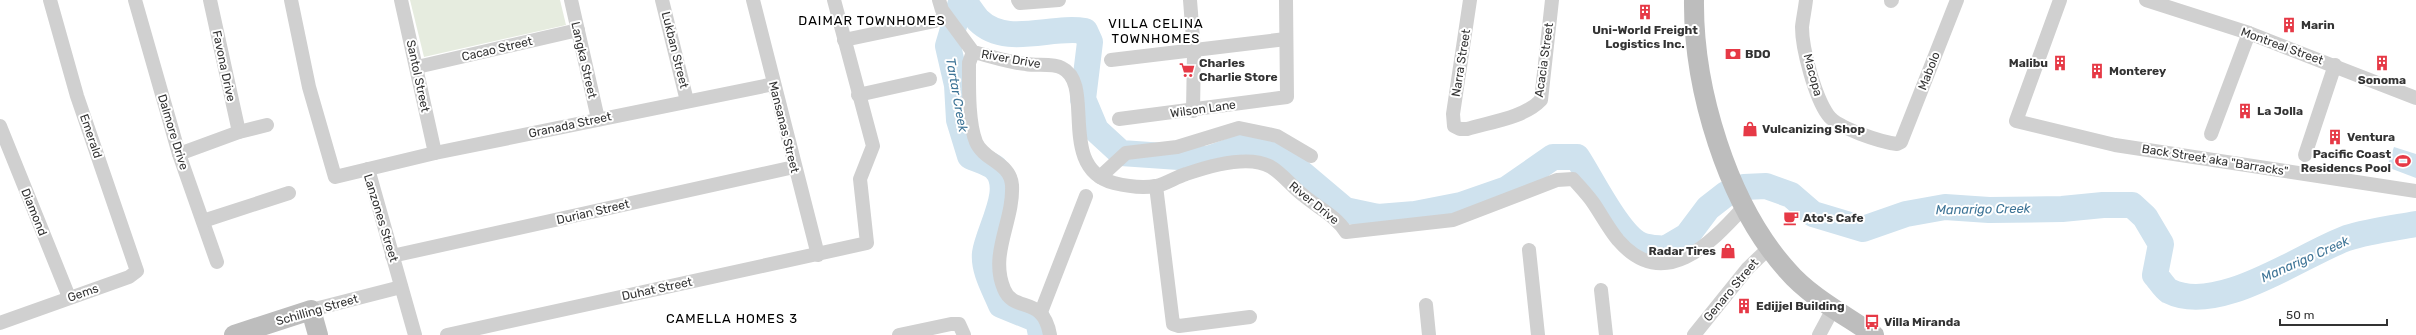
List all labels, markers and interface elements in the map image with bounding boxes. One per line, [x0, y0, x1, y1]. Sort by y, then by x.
building icon: Uni-World Freight Logistics Inc. [1636, 3, 1654, 21]
street label: Lukban Street [659, 10, 691, 90]
district label: DAIMAR TOWNHOMES [798, 13, 946, 28]
district label: VILLA CELINA TOWNHOMES [1108, 16, 1204, 46]
building icon: Marin [2280, 16, 2298, 34]
place label: Marin [2301, 18, 2335, 32]
street label: Langka Street [568, 20, 600, 100]
street label: Acacia Street [1532, 22, 1556, 98]
place label: Uni-World Freight Logistics Inc. [1592, 23, 1698, 51]
street label: Montreal Street [2239, 25, 2325, 67]
street label: Narra Street [1449, 28, 1473, 98]
street label: Favona Drive [210, 29, 238, 103]
street label: Cacao Street [460, 34, 534, 64]
street label: Santol Street [404, 39, 433, 114]
bank icon: BDO [1724, 45, 1742, 63]
street label: River Drive [980, 47, 1042, 71]
place label: BDO [1745, 47, 1771, 61]
street label: Mabolo [1915, 50, 1943, 92]
street label: Macopa [1801, 52, 1825, 98]
building icon: Malibu [2051, 54, 2069, 72]
building icon: Sonoma [2373, 54, 2391, 72]
place label: Charles Charlie Store [1199, 56, 1278, 84]
place label: Malibu [2009, 56, 2048, 70]
water label: Tartar Creek [943, 57, 971, 134]
supermarket icon: Charles Charlie Store [1178, 61, 1196, 79]
building icon: Monterey [2088, 62, 2106, 80]
place label: Monterey [2109, 64, 2166, 78]
place label: Sonoma [2358, 73, 2406, 87]
street label: Mansanas Street [766, 80, 802, 175]
street label: Dalmore Drive [155, 92, 191, 172]
street label: Wilson Lane [1169, 97, 1237, 121]
building icon: La Jolla [2236, 102, 2254, 120]
place label: La Jolla [2257, 104, 2303, 118]
street label: Granada Street [527, 109, 613, 141]
street label: Emerald [77, 112, 105, 160]
shop icon: Vulcanizing Shop [1741, 120, 1759, 138]
place label: Vulcanizing Shop [1762, 122, 1865, 136]
building icon: Ventura [2326, 128, 2344, 146]
place label: Ventura [2347, 130, 2395, 144]
street label: Back Street aka "Barracks" [2141, 142, 2289, 178]
place label: Pacific Coast Residencs Pool [2301, 147, 2391, 175]
sports icon: Pacific Coast Residencs Pool [2394, 152, 2412, 170]
street label: Lanzones Street [361, 172, 401, 264]
street label: River Drive [1286, 179, 1342, 228]
street label: Diamond [18, 186, 50, 238]
street label: Durian Street [555, 197, 631, 227]
water label: Manarigo Creek [1935, 201, 2031, 218]
cafe icon: Ato's Cafe [1782, 209, 1800, 227]
place label: Ato's Cafe [1803, 211, 1864, 225]
water label: Manarigo Creek [2259, 233, 2352, 286]
shop icon: Radar Tires [1719, 242, 1737, 260]
place label: Radar Tires [1648, 244, 1716, 258]
street label: Genaro Street [1701, 255, 1762, 324]
street label: Duhat Street [620, 275, 694, 303]
street label: Gems [66, 281, 100, 305]
street label: Schilling Street [274, 291, 360, 328]
building icon: Edijjel Building [1735, 297, 1753, 315]
place label: Edijjel Building [1756, 299, 1845, 313]
scale bar [2280, 301, 2387, 327]
text: 50 m [2286, 308, 2314, 322]
district label: CAMELLA HOMES 3 [666, 311, 798, 326]
bus stop icon: Villa Miranda [1863, 313, 1881, 331]
place label: Villa Miranda [1884, 315, 1960, 329]

